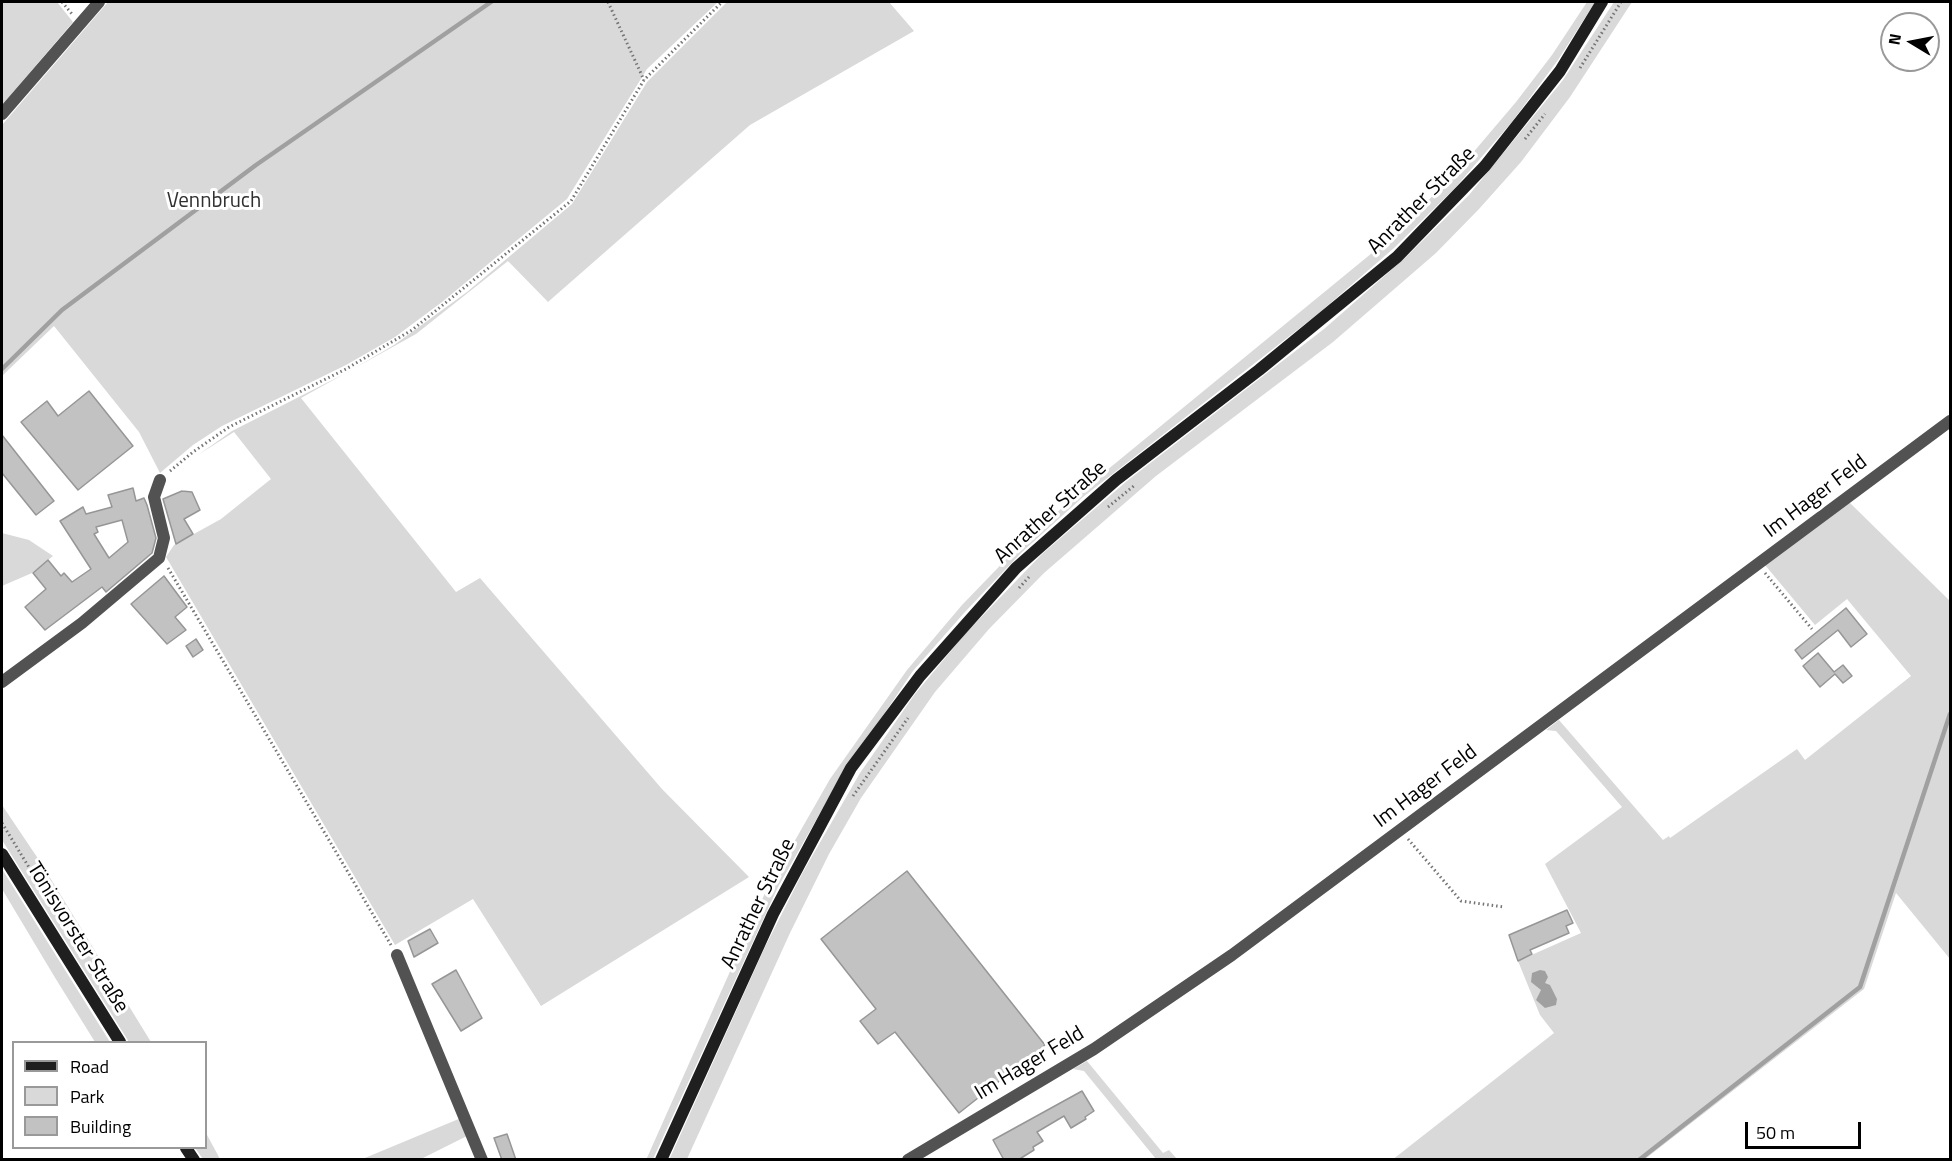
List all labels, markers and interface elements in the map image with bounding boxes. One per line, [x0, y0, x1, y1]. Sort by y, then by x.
north arrow [1880, 12, 1940, 72]
text: N [1881, 32, 1907, 47]
street label: Anrather Straße [1363, 142, 1481, 260]
park label: Vennbruch [167, 189, 261, 215]
street label: Im Hager Feld [1759, 450, 1873, 544]
street label: Anrather Straße [990, 456, 1112, 570]
street label: Im Hager Feld [1369, 740, 1483, 834]
street label: Anrather Straße [717, 835, 801, 973]
street label: Tönisvorster Straße [21, 858, 133, 1018]
street label: Im Hager Feld [971, 1022, 1089, 1106]
legend [12, 1041, 207, 1149]
text: Road [70, 1053, 109, 1080]
text: Park [70, 1083, 104, 1110]
scale bar [1748, 1110, 1864, 1148]
text: Building [70, 1113, 131, 1140]
text: 50 m [1756, 1119, 1795, 1146]

